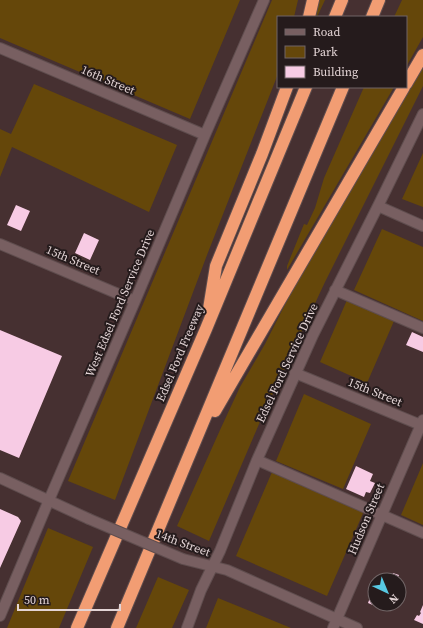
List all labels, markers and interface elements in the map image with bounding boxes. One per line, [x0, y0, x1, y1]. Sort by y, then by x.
legend [277, 16, 407, 88]
text: Road [313, 24, 340, 40]
text: Park [313, 44, 338, 60]
street label: 16th Street [79, 62, 137, 99]
text: Building [313, 64, 358, 80]
street label: West Edsel Ford Service Drive [82, 227, 158, 379]
street label: 15th Street [44, 242, 102, 279]
street label: Edsel Ford Freeway [152, 301, 208, 404]
street label: Edsel Ford Service Drive [252, 301, 322, 425]
street label: 15th Street [346, 374, 404, 410]
street label: Hudson Street [344, 481, 388, 557]
street label: 14th Street [154, 526, 213, 560]
north arrow [367, 572, 407, 612]
scale bar [18, 586, 120, 612]
text: N [386, 591, 402, 607]
text: 50 m [24, 592, 50, 608]

